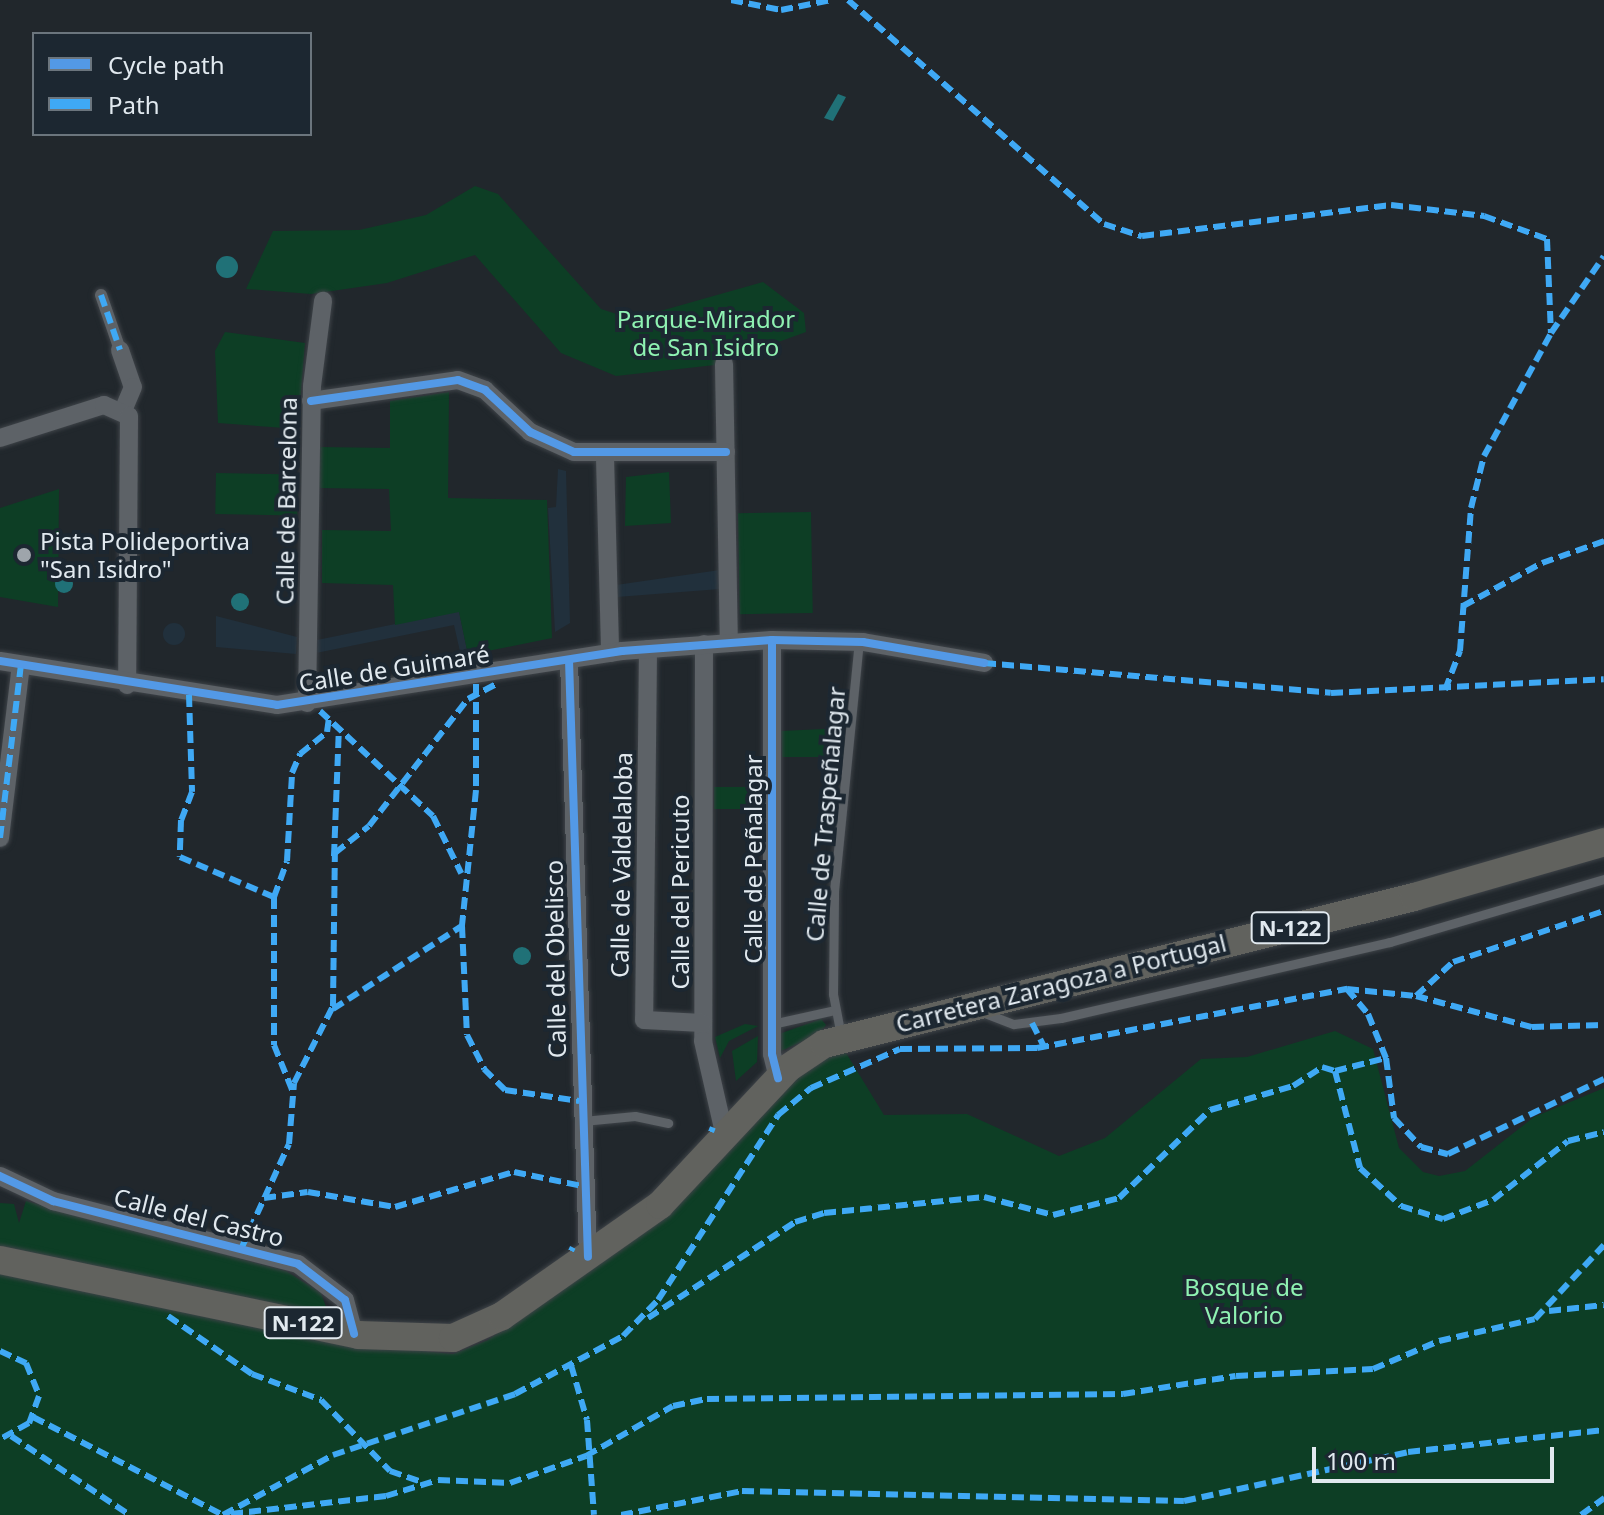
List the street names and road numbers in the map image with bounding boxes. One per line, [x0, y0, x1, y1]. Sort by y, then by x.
street label: Calle de Barcelona [270, 397, 302, 605]
street label: Calle de Guimaré [297, 639, 491, 697]
street label: Calle de Traspeñalagar [799, 685, 851, 943]
street label: Calle de Valdelaloba [605, 752, 637, 978]
street label: Calle de Peñalagar [739, 754, 767, 964]
street label: Calle del Pericuto [666, 794, 694, 990]
street label: Calle del Obelisco [539, 860, 571, 1058]
road number: N-122 [1250, 910, 1330, 946]
street label: Carretera Zaragoza a Portugal [893, 928, 1229, 1038]
street label: Calle del Castro [111, 1182, 287, 1252]
road number: N-122 [263, 1305, 343, 1341]

